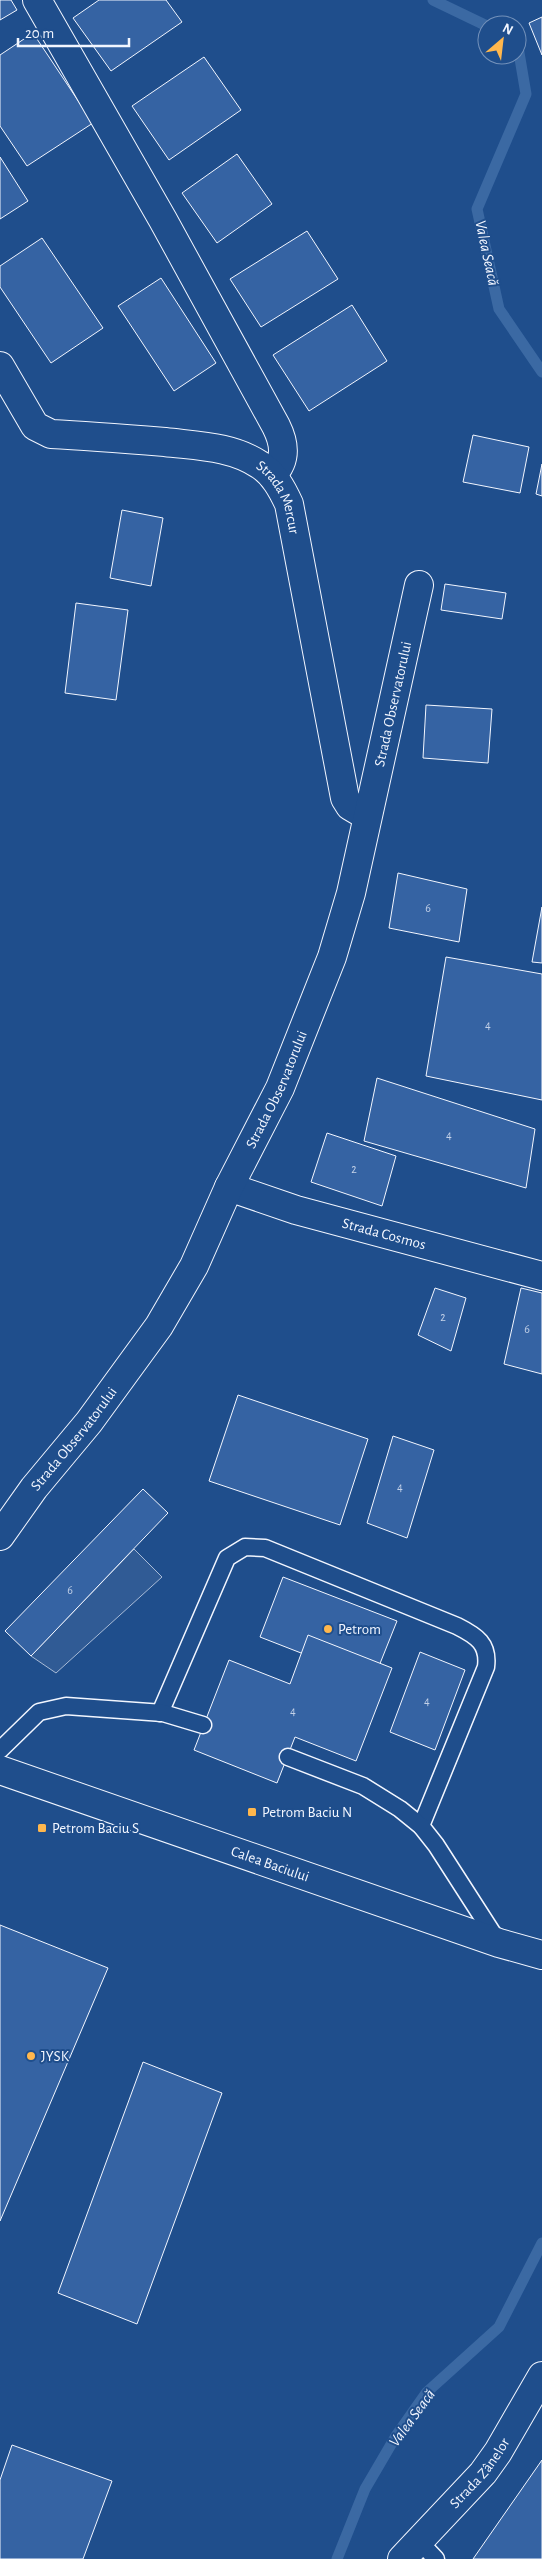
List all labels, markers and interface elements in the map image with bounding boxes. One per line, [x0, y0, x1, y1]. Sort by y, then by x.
scale bar [18, 15, 129, 47]
north arrow [477, 15, 527, 65]
text: N [500, 21, 515, 38]
text: 20 m [25, 26, 54, 41]
water label: Valea Seacă [472, 219, 502, 287]
street label: Strada Mercur [254, 457, 302, 535]
street label: Strada Observatorului [372, 640, 414, 768]
house number: 6 [425, 902, 431, 914]
house number: 4 [485, 1019, 491, 1031]
street label: Strada Observatorului [243, 1028, 310, 1151]
house number: 4 [446, 1129, 452, 1141]
house number: 2 [351, 1163, 357, 1175]
street label: Strada Cosmos [341, 1215, 428, 1252]
house number: 2 [440, 1311, 446, 1323]
house number: 6 [524, 1323, 530, 1335]
street label: Strada Observatorului [28, 1384, 119, 1493]
house number: 4 [397, 1481, 403, 1493]
house number: 6 [67, 1584, 73, 1596]
place label: Petrom [338, 1622, 381, 1637]
marker: Petrom [322, 1623, 334, 1635]
house number: 4 [424, 1695, 430, 1707]
house number: 4 [290, 1705, 296, 1717]
place label: Petrom Baciu N [262, 1805, 352, 1820]
marker: Petrom Baciu N [246, 1806, 258, 1818]
place label: Petrom Baciu S [52, 1821, 139, 1836]
marker: Petrom Baciu S [36, 1822, 48, 1834]
street label: Calea Baciului [229, 1843, 311, 1884]
place label: JYSK [41, 2049, 70, 2064]
marker: JYSK [25, 2050, 37, 2062]
water label: Valea Seacă [386, 2386, 438, 2450]
street label: Strada Zânelor [447, 2435, 512, 2511]

